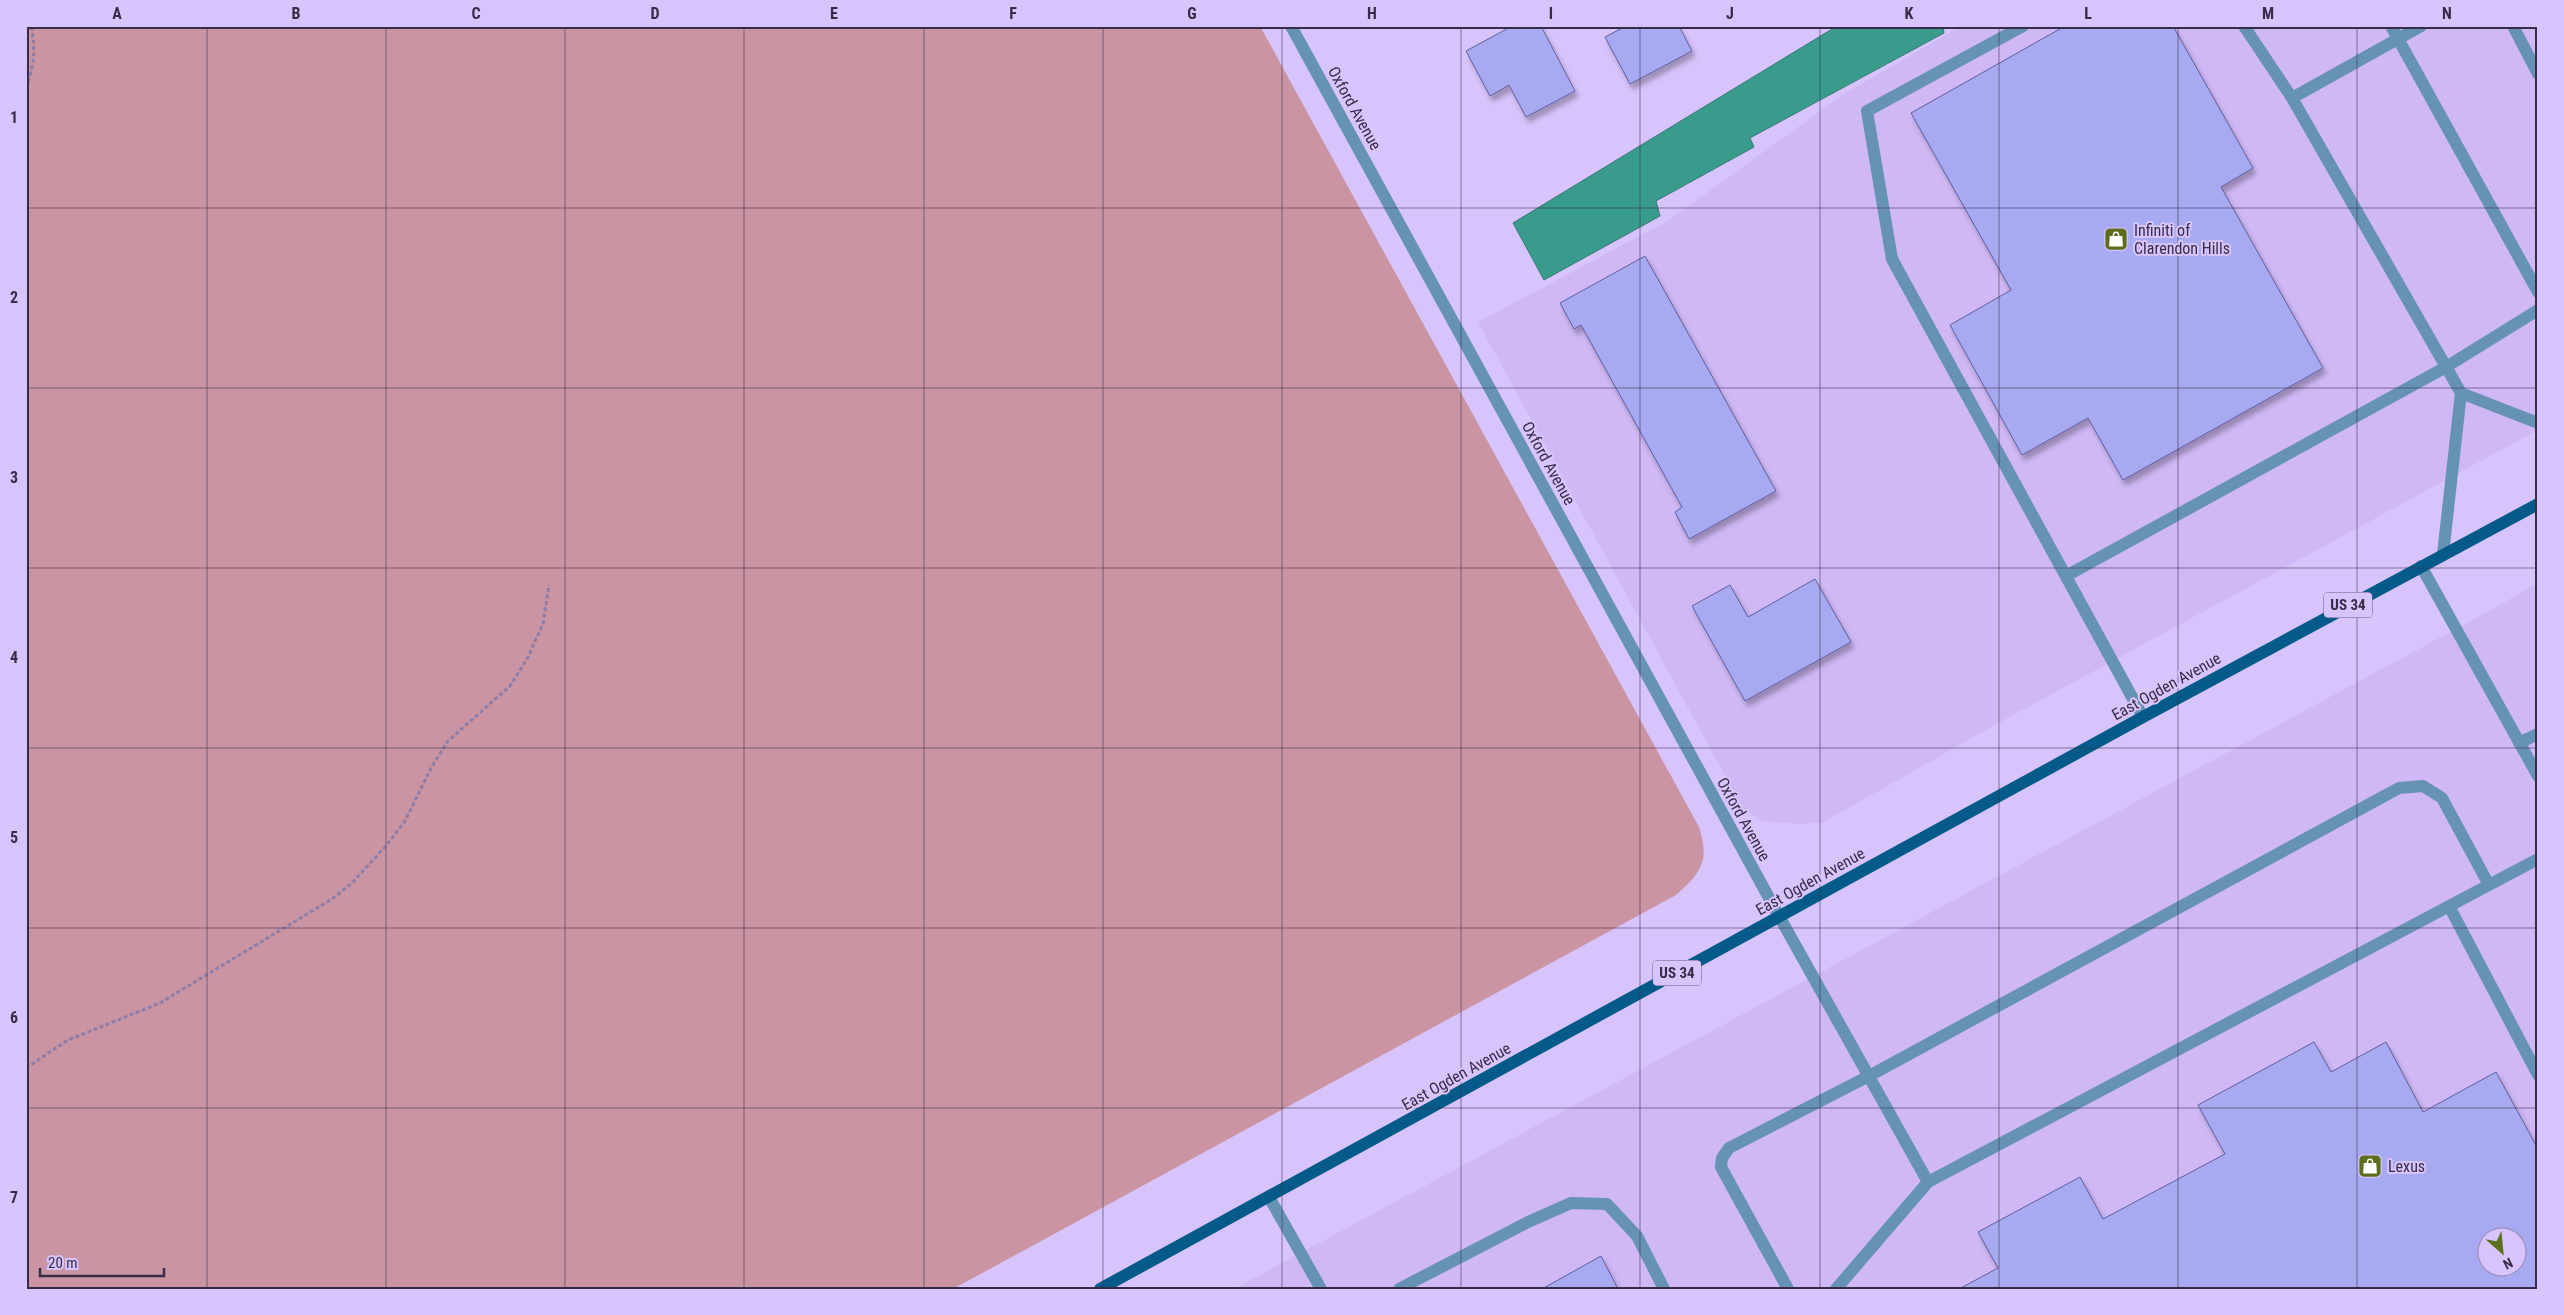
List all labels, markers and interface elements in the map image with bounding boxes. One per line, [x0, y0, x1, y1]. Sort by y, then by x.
text: A [112, 4, 122, 23]
text: B [292, 4, 301, 23]
text: C [471, 4, 481, 23]
text: D [650, 4, 660, 23]
text: E [830, 4, 838, 23]
text: F [1009, 4, 1017, 23]
text: G [1187, 4, 1197, 23]
text: H [1367, 4, 1377, 23]
text: I [1549, 4, 1553, 23]
text: J [1726, 4, 1734, 23]
text: K [1905, 4, 1914, 23]
text: L [2084, 4, 2092, 23]
text: M [2262, 4, 2274, 23]
text: N [2442, 4, 2452, 23]
street label: Oxford Avenue [1324, 63, 1385, 153]
text: 1 [10, 108, 18, 127]
place label: Infiniti of Clarendon Hills [2134, 221, 2230, 258]
shop icon: Infiniti of Clarendon Hills [2103, 226, 2129, 252]
text: 2 [10, 288, 18, 307]
street label: Oxford Avenue [1518, 418, 1579, 508]
text: 3 [10, 468, 18, 487]
road number: US 34 [2324, 592, 2372, 618]
text: 4 [10, 648, 18, 667]
street label: East Ogden Avenue [2108, 649, 2224, 724]
street label: Oxford Avenue [1713, 774, 1774, 864]
text: 5 [10, 828, 18, 847]
street label: East Ogden Avenue [1752, 844, 1868, 919]
road number: US 34 [1653, 960, 1701, 986]
text: 6 [10, 1008, 18, 1027]
street label: East Ogden Avenue [1398, 1039, 1514, 1114]
shop icon: Lexus [2357, 1153, 2383, 1179]
place label: Lexus [2388, 1157, 2425, 1176]
text: 7 [10, 1188, 18, 1207]
north arrow [2476, 1228, 2526, 1278]
scale bar [40, 1245, 164, 1277]
text: 20 m [48, 1254, 78, 1272]
text: N [2500, 1255, 2515, 1273]

